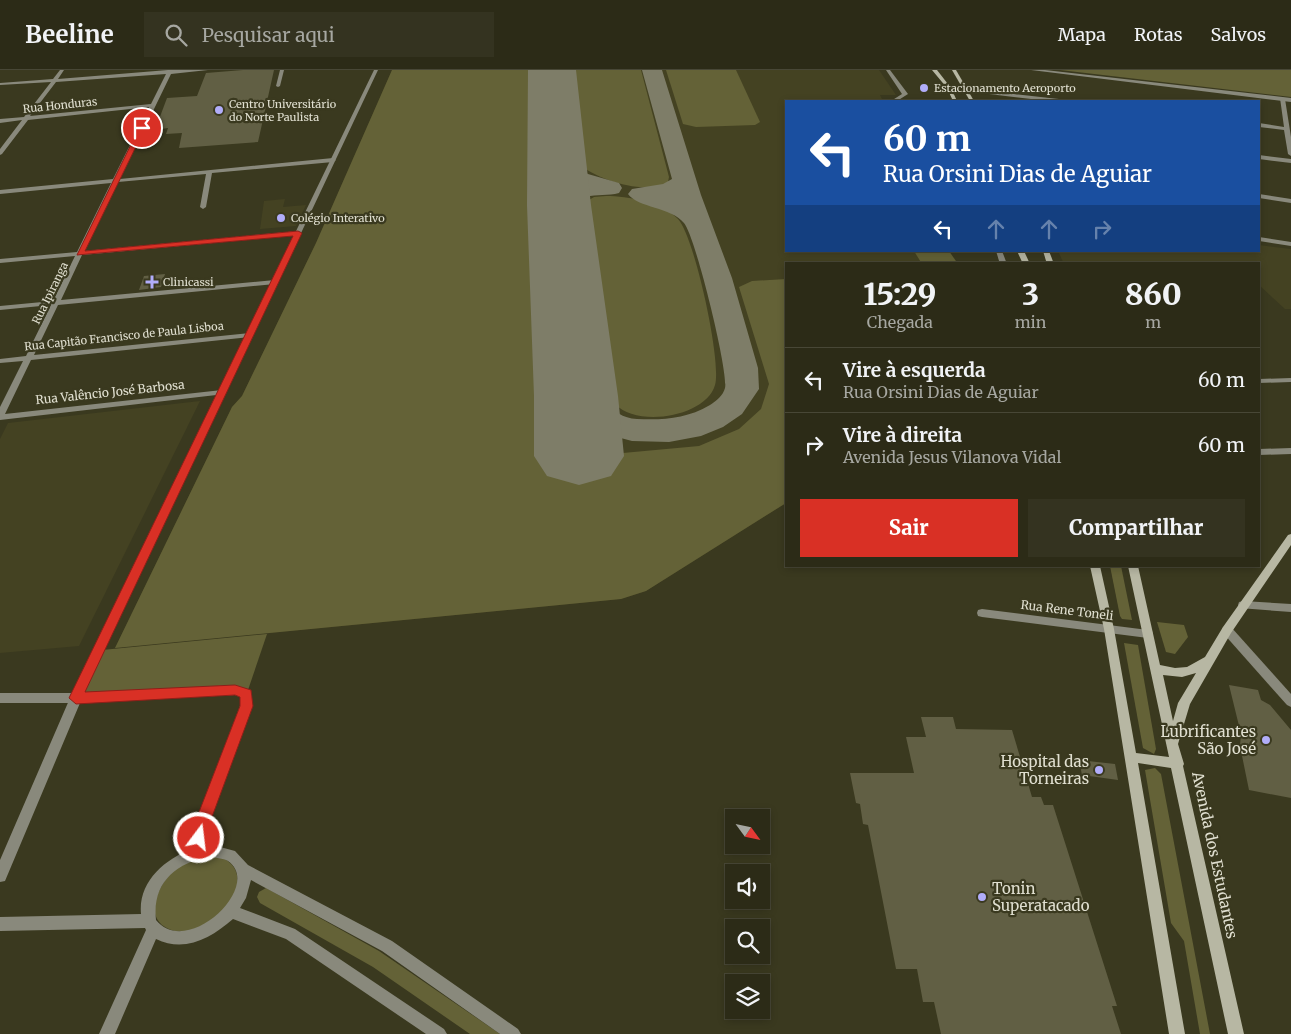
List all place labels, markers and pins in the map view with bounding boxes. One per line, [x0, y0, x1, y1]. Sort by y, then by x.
place label: Estacionamento Aeroporto [934, 81, 1076, 95]
marker: Estacionamento Aeroporto [918, 82, 930, 94]
place label: Centro Universitário do Norte Paulista [229, 97, 337, 124]
marker: Centro Universitário do Norte Paulista [213, 104, 225, 116]
pin [121, 107, 163, 149]
place label: Colégio Interativo [291, 211, 385, 225]
marker: Colégio Interativo [275, 212, 287, 224]
marker: Clinicassi [145, 275, 159, 289]
place label: Clinicassi [163, 275, 214, 289]
place label: Lubrificantes São José [1160, 722, 1256, 758]
marker: Lubrificantes São José [1260, 734, 1272, 746]
place label: Hospital das Torneiras [1000, 752, 1089, 788]
marker: Hospital das Torneiras [1093, 764, 1105, 776]
place label: Tonin Superatacado [992, 879, 1090, 915]
marker: Tonin Superatacado [976, 891, 988, 903]

